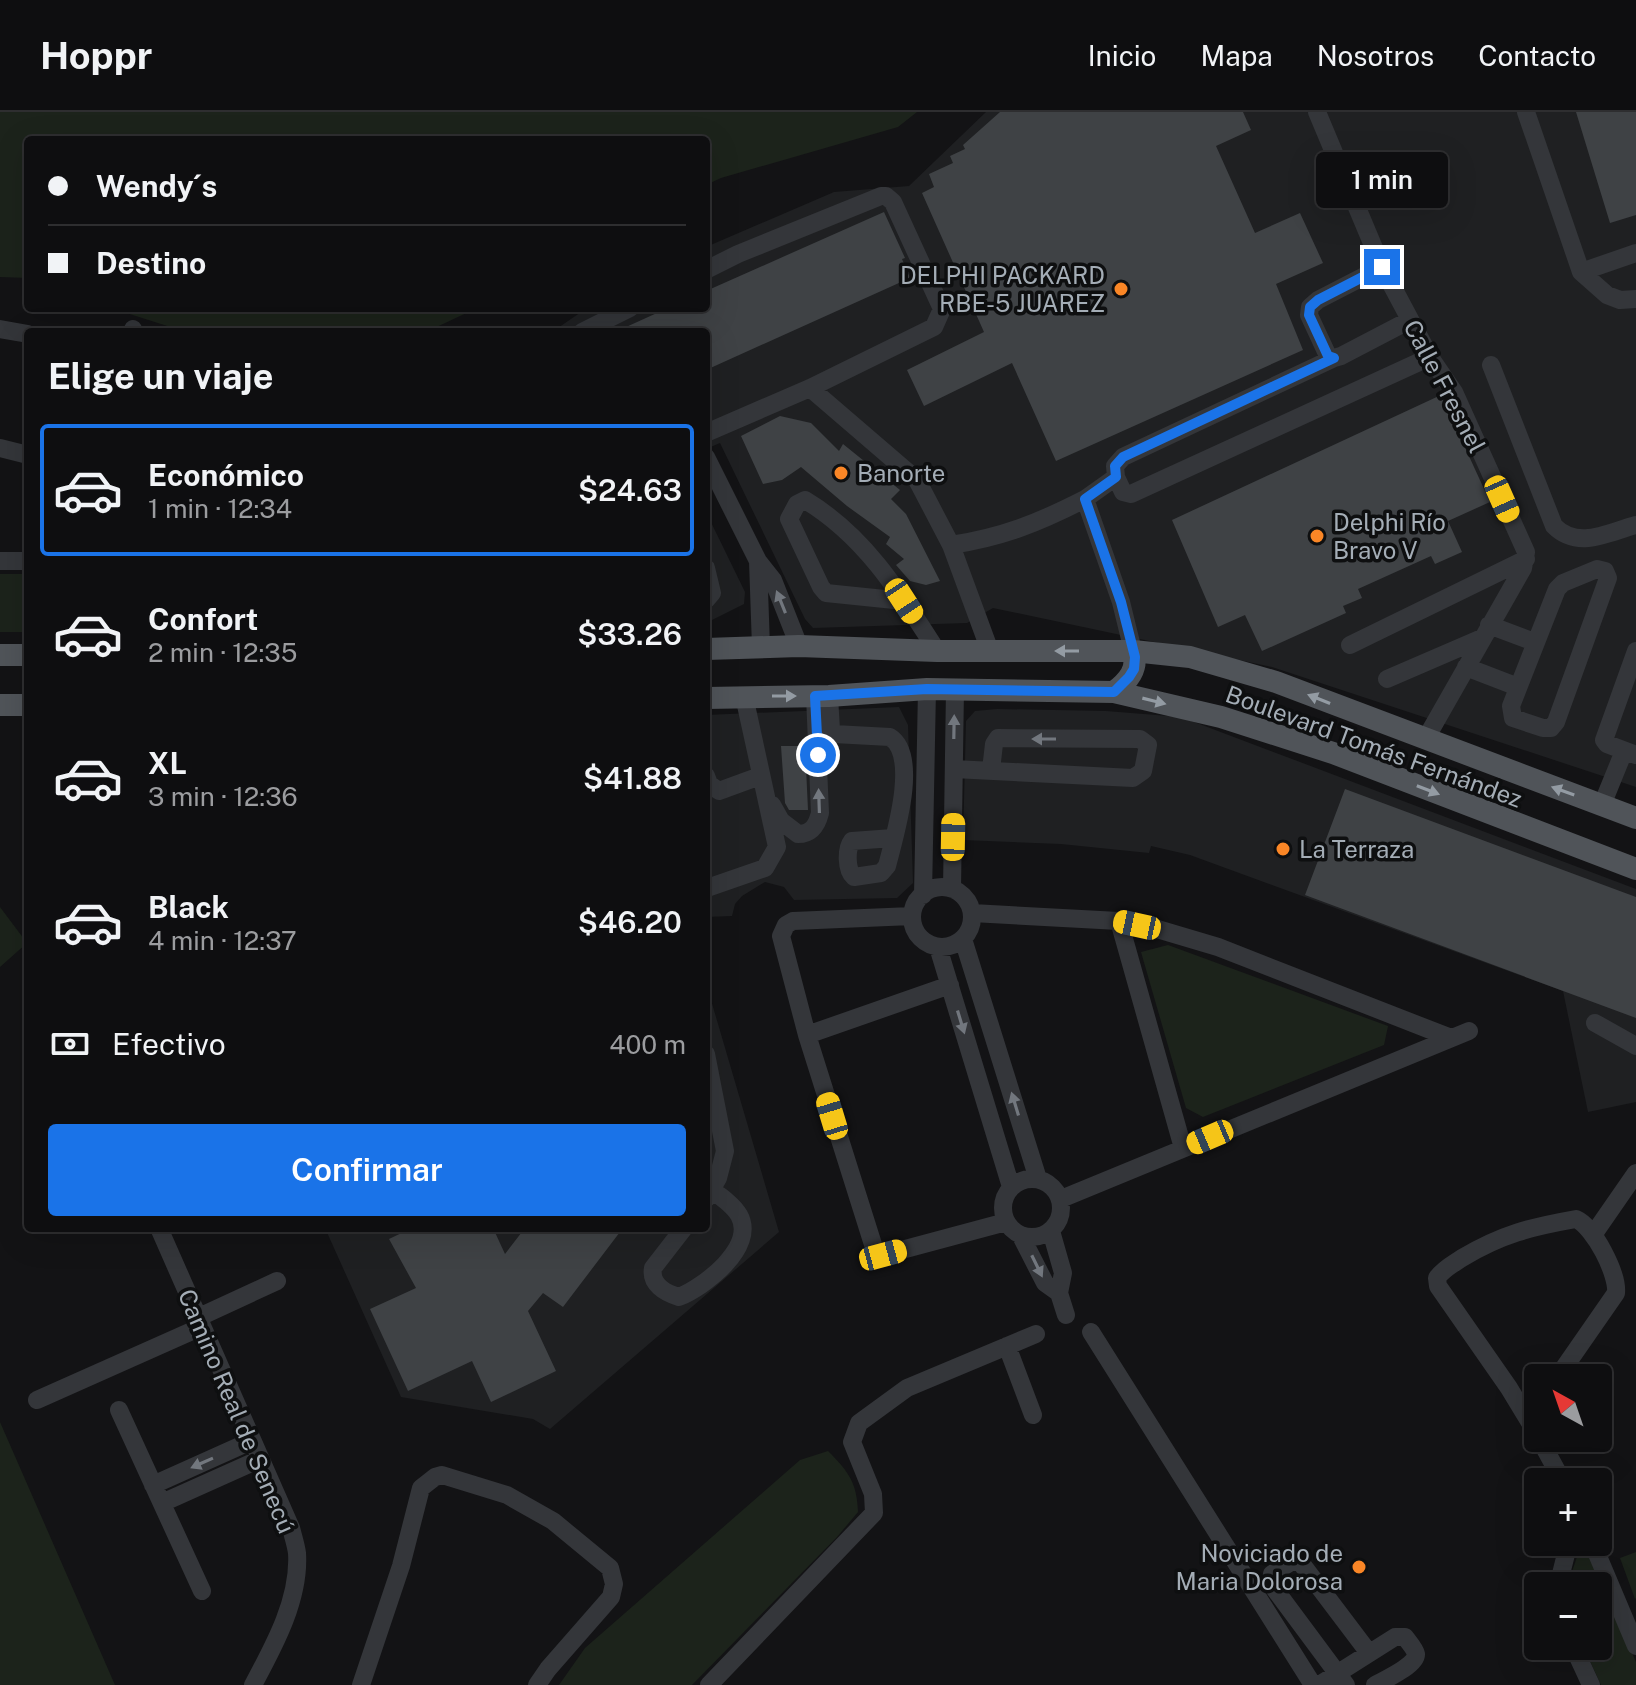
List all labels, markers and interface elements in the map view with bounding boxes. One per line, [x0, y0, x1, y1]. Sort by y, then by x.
text: Hoppr [40, 33, 152, 78]
text: Inicio [1088, 39, 1156, 72]
text: Mapa [1200, 39, 1273, 72]
text: Nosotros [1317, 39, 1434, 72]
text: Contacto [1478, 39, 1596, 72]
callout: 1 min [1316, 151, 1448, 207]
text: 1 min [1351, 164, 1413, 195]
text: Wendy´s [96, 168, 217, 204]
text: Destino [96, 245, 206, 281]
route end [1364, 249, 1400, 285]
place label: DELPHI PACKARD RBE-5 JUAREZ [900, 261, 1105, 317]
marker: DELPHI PACKARD RBE-5 JUAREZ [1112, 280, 1130, 298]
street label: Calle Fresnel [1398, 315, 1492, 457]
text: Elige un viaje [48, 355, 273, 397]
icon: car [52, 454, 124, 526]
text: Económico [148, 457, 304, 493]
place label: Banorte [857, 459, 945, 487]
marker: Banorte [832, 464, 850, 482]
text: $24.63 [578, 472, 682, 508]
car [1481, 472, 1523, 526]
text: 1 min · 12:34 [148, 493, 292, 524]
place label: Delphi Río Bravo V [1333, 508, 1446, 564]
marker: Delphi Río Bravo V [1308, 527, 1326, 545]
car [881, 574, 927, 628]
one-way arrow [775, 590, 788, 614]
icon: car [52, 598, 124, 670]
text: Confort [148, 601, 258, 637]
text: $33.26 [577, 616, 682, 652]
text: 2 min · 12:35 [148, 637, 297, 668]
one-way arrow [1054, 645, 1079, 657]
street label: Boulevard Tomás Fernández [1222, 679, 1526, 813]
one-way arrow [772, 690, 797, 702]
one-way arrow [1307, 693, 1331, 706]
one-way arrow [1142, 696, 1167, 708]
one-way arrow [948, 714, 961, 739]
one-way arrow [1031, 733, 1056, 745]
route start [800, 737, 836, 773]
icon: car [52, 742, 124, 814]
text: XL [148, 745, 187, 781]
text: $41.88 [583, 760, 682, 796]
text: 3 min · 12:36 [148, 781, 298, 812]
one-way arrow [1416, 784, 1440, 797]
one-way arrow [1551, 784, 1575, 796]
one-way arrow [813, 788, 826, 813]
car [941, 813, 965, 861]
place label: La Terraza [1299, 835, 1414, 863]
marker: La Terraza [1274, 840, 1292, 858]
icon: car [52, 886, 124, 958]
text: Black [148, 889, 229, 925]
text: $46.20 [578, 904, 682, 940]
car [1111, 908, 1163, 942]
text: 4 min · 12:37 [148, 925, 297, 956]
one-way arrow [955, 1010, 968, 1034]
icon: cash [48, 1022, 92, 1066]
text: Efectivo [112, 1026, 226, 1062]
text: 400 m [609, 1029, 686, 1060]
car [814, 1090, 850, 1142]
one-way arrow [1008, 1092, 1021, 1116]
car [1183, 1117, 1237, 1157]
button: Confirmar [48, 1124, 686, 1216]
car [857, 1237, 909, 1273]
one-way arrow [1031, 1255, 1044, 1278]
street label: Camino Real de Senecú [173, 1285, 301, 1537]
north arrow [1524, 1364, 1612, 1452]
map controls [1524, 1364, 1612, 1660]
one-way arrow [191, 1456, 214, 1469]
button: + [1524, 1468, 1612, 1556]
place label: Noviciado de Maria Dolorosa [1176, 1539, 1343, 1595]
marker: Noviciado de Maria Dolorosa [1350, 1558, 1368, 1576]
button: − [1524, 1572, 1612, 1660]

